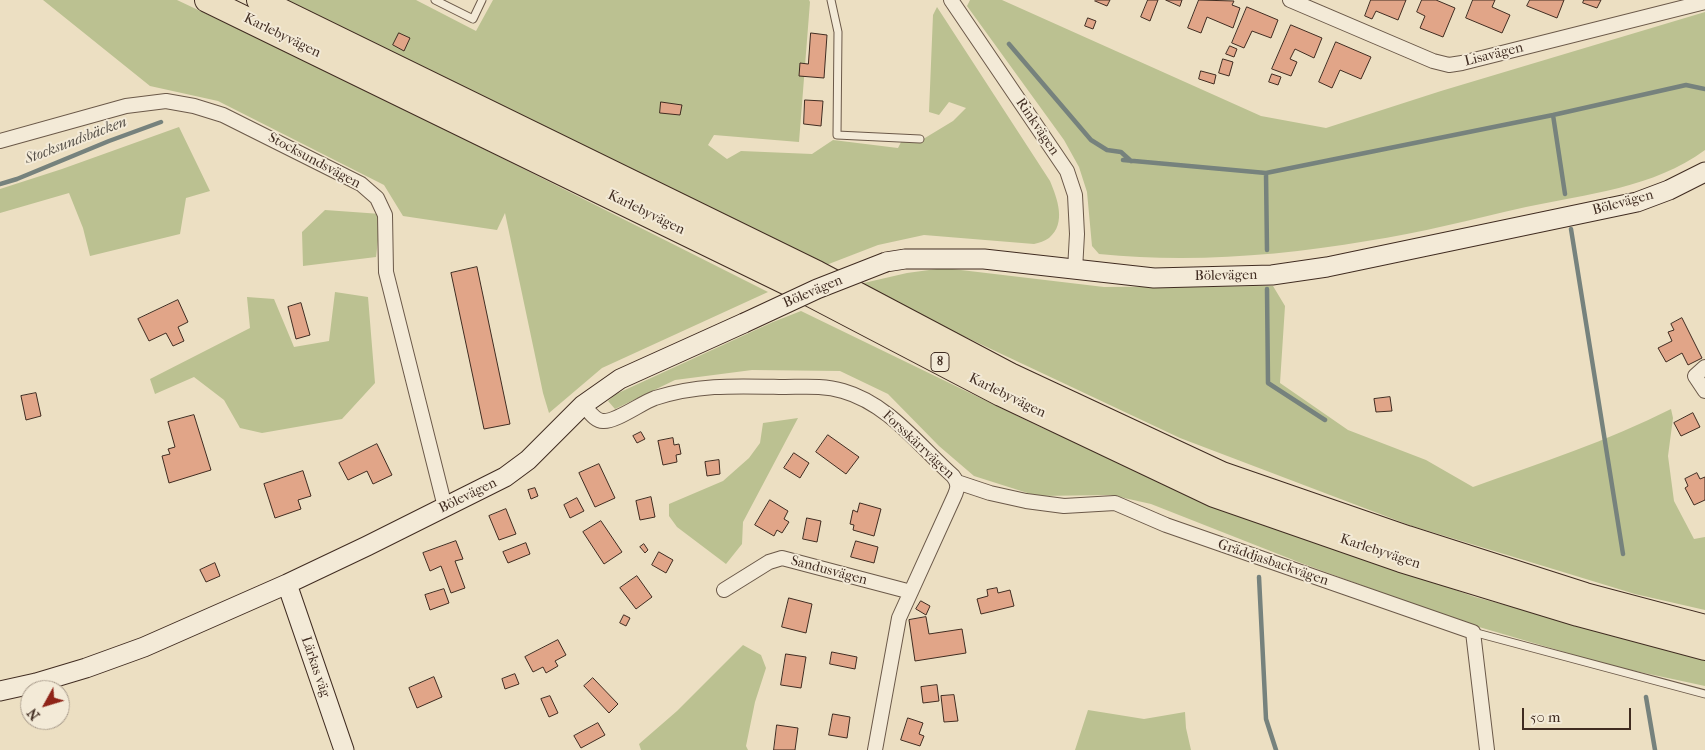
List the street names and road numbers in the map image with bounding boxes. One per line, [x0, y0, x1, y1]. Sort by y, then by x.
street label: Karlebyvägen [241, 10, 323, 62]
street label: Lisavägen [1463, 40, 1525, 70]
street label: Rinkvägen [1012, 95, 1062, 159]
street label: Stocksundsvägen [265, 130, 363, 192]
street label: Karlebyvägen [605, 187, 687, 239]
street label: Bölevägen [1591, 187, 1655, 219]
street label: Bölevägen [1195, 267, 1257, 285]
street label: Bölevägen [781, 272, 845, 312]
road number: 8 [931, 352, 949, 372]
street label: Karlebyvägen [966, 370, 1048, 422]
street label: Forsskärrvägen [879, 407, 957, 483]
street label: Bölevägen [436, 475, 500, 517]
street label: Karlebyvägen [1338, 531, 1422, 573]
street label: Gräddjasbackvägen [1216, 536, 1330, 590]
street label: Sandusvägen [789, 553, 869, 589]
street label: Lärkas väg [297, 634, 333, 700]

